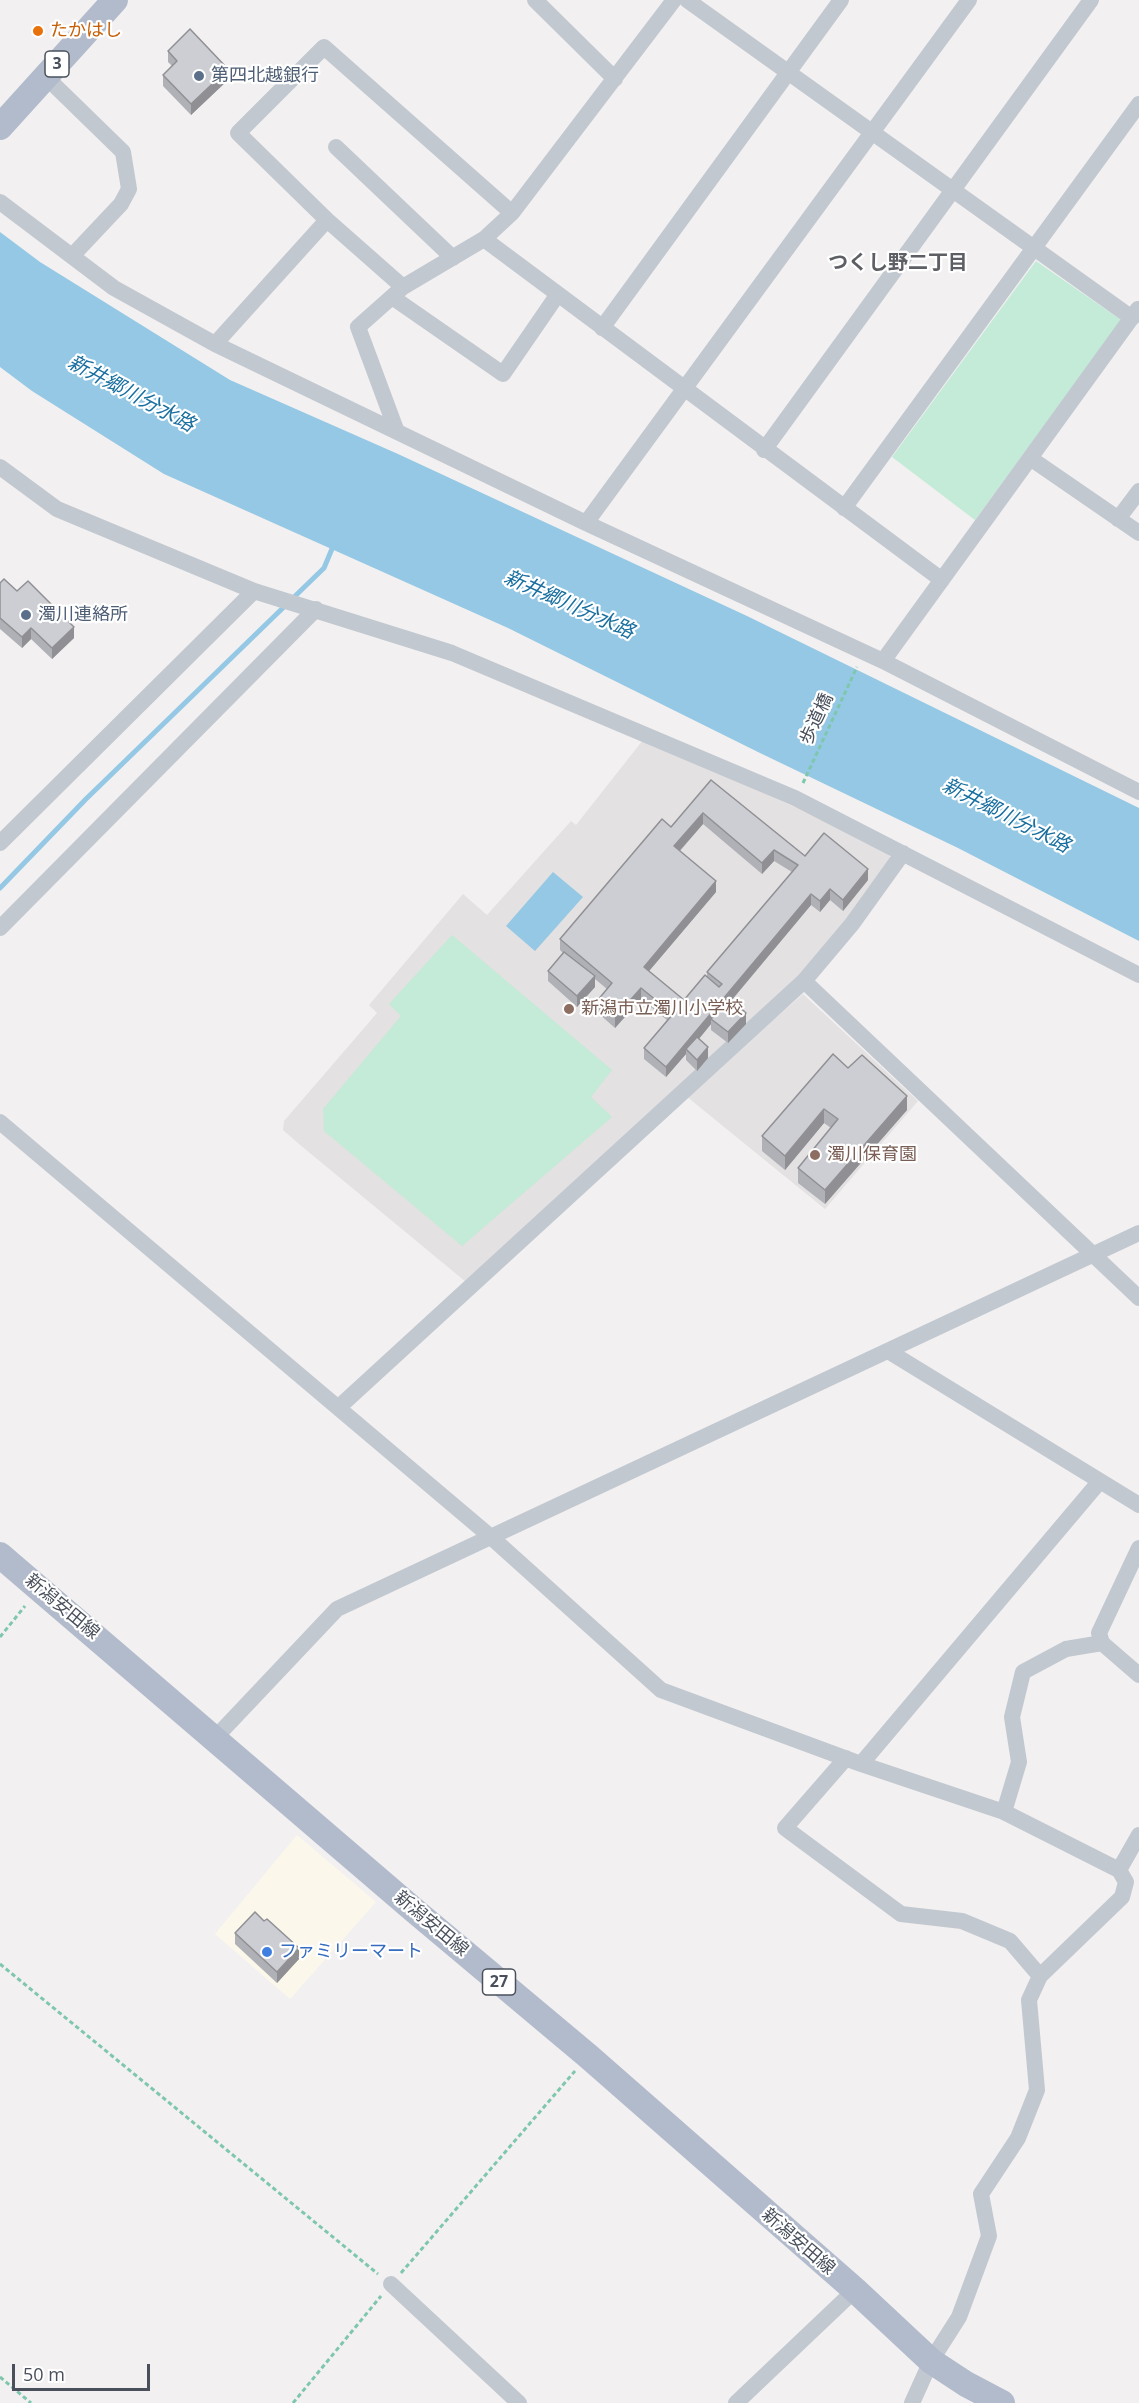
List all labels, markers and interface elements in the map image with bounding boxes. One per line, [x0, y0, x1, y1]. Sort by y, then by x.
place label: たかはし [50, 20, 122, 42]
marker: たかはし [31, 24, 45, 38]
road number: 3 [45, 51, 69, 77]
place label: 第四北越銀行 [211, 65, 319, 87]
marker: 第四北越銀行 [192, 69, 206, 83]
district label: つくし野二丁目 [828, 251, 968, 275]
water label: 新井郷川分水路 [64, 351, 198, 437]
water label: 新井郷川分水路 [500, 566, 638, 644]
place label: 濁川連絡所 [38, 604, 128, 626]
marker: 濁川連絡所 [19, 608, 33, 622]
street label: 歩道橋 [796, 690, 838, 748]
water label: 新井郷川分水路 [938, 774, 1074, 858]
place label: 新潟市立濁川小学校 [581, 998, 743, 1020]
marker: 新潟市立濁川小学校 [562, 1002, 576, 1016]
place label: 濁川保育園 [827, 1144, 917, 1166]
marker: 濁川保育園 [808, 1148, 822, 1162]
street label: 新潟安田線 [21, 1570, 103, 1644]
street label: 新潟安田線 [390, 1887, 472, 1961]
place label: ファミリーマート [279, 1941, 423, 1963]
marker: ファミリーマート [260, 1945, 274, 1959]
road number: 27 [482, 1969, 516, 1995]
street label: 新潟安田線 [757, 2204, 839, 2280]
scale bar [15, 2352, 153, 2390]
text: 50 m [23, 2362, 65, 2386]

